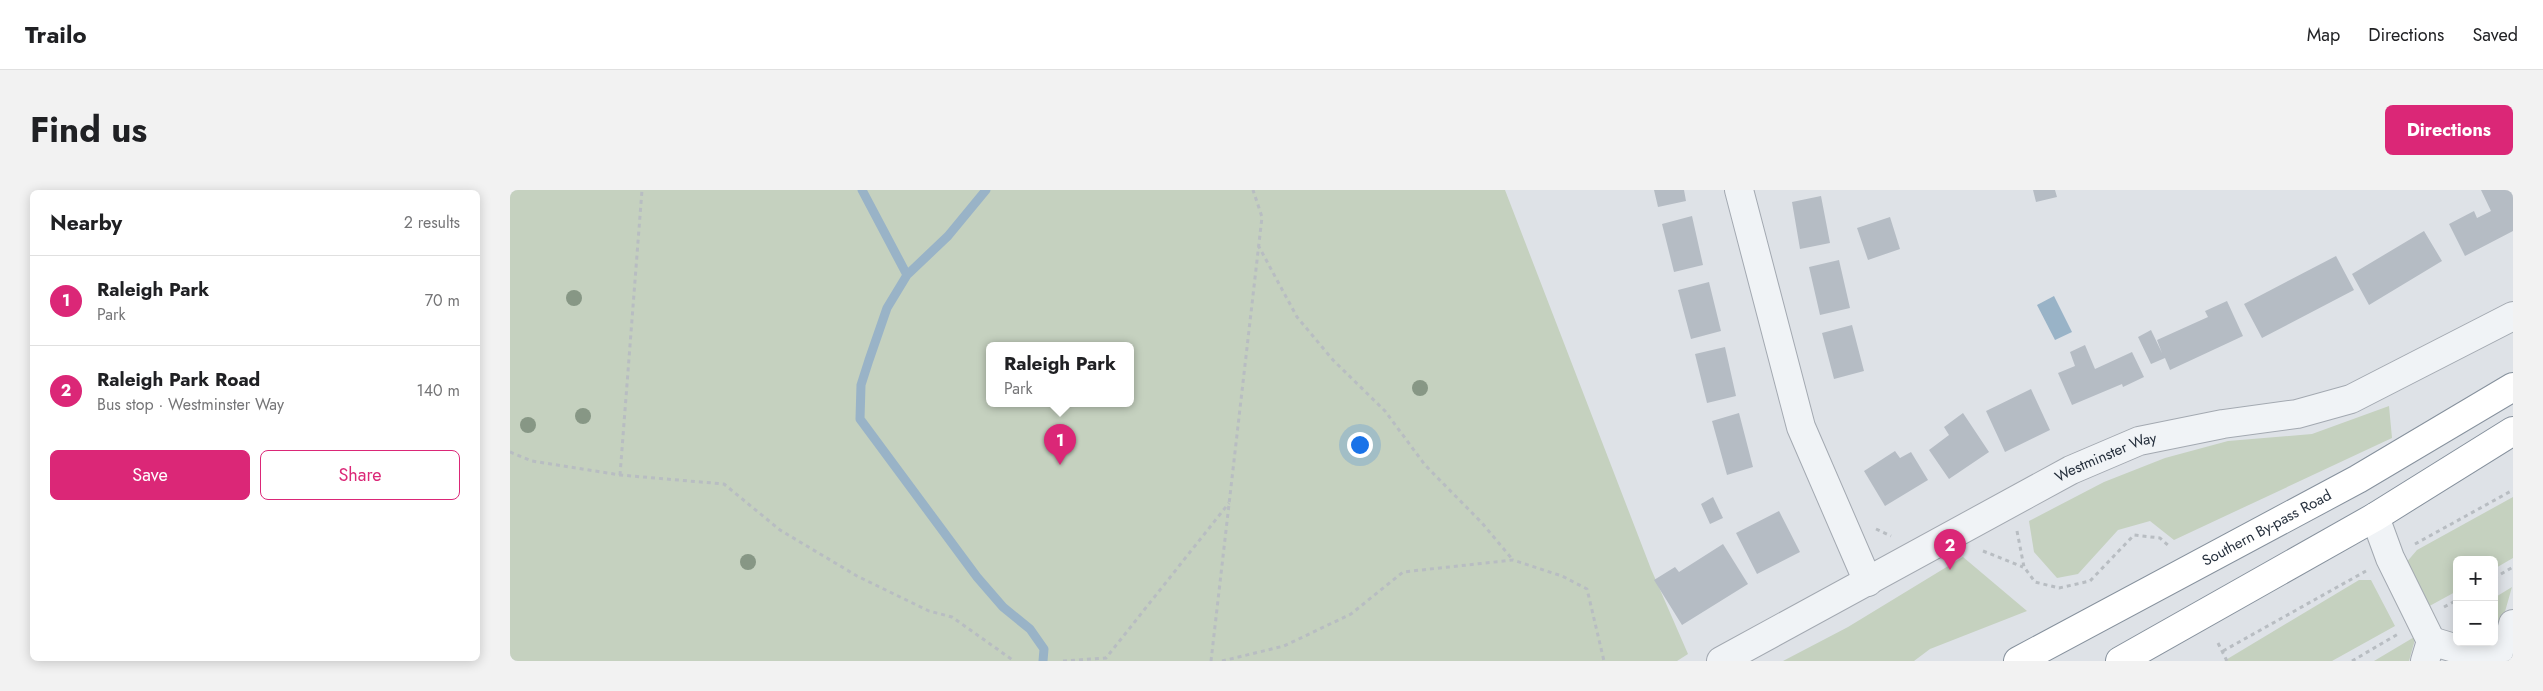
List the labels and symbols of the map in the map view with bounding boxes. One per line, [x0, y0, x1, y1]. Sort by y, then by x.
pin: 1 [1044, 424, 1076, 465]
street label: Westminster Way [2051, 427, 2159, 488]
your location [1347, 432, 1373, 458]
street label: Southern By-pass Road [2198, 484, 2335, 572]
pin: 2 [1934, 529, 1966, 570]

